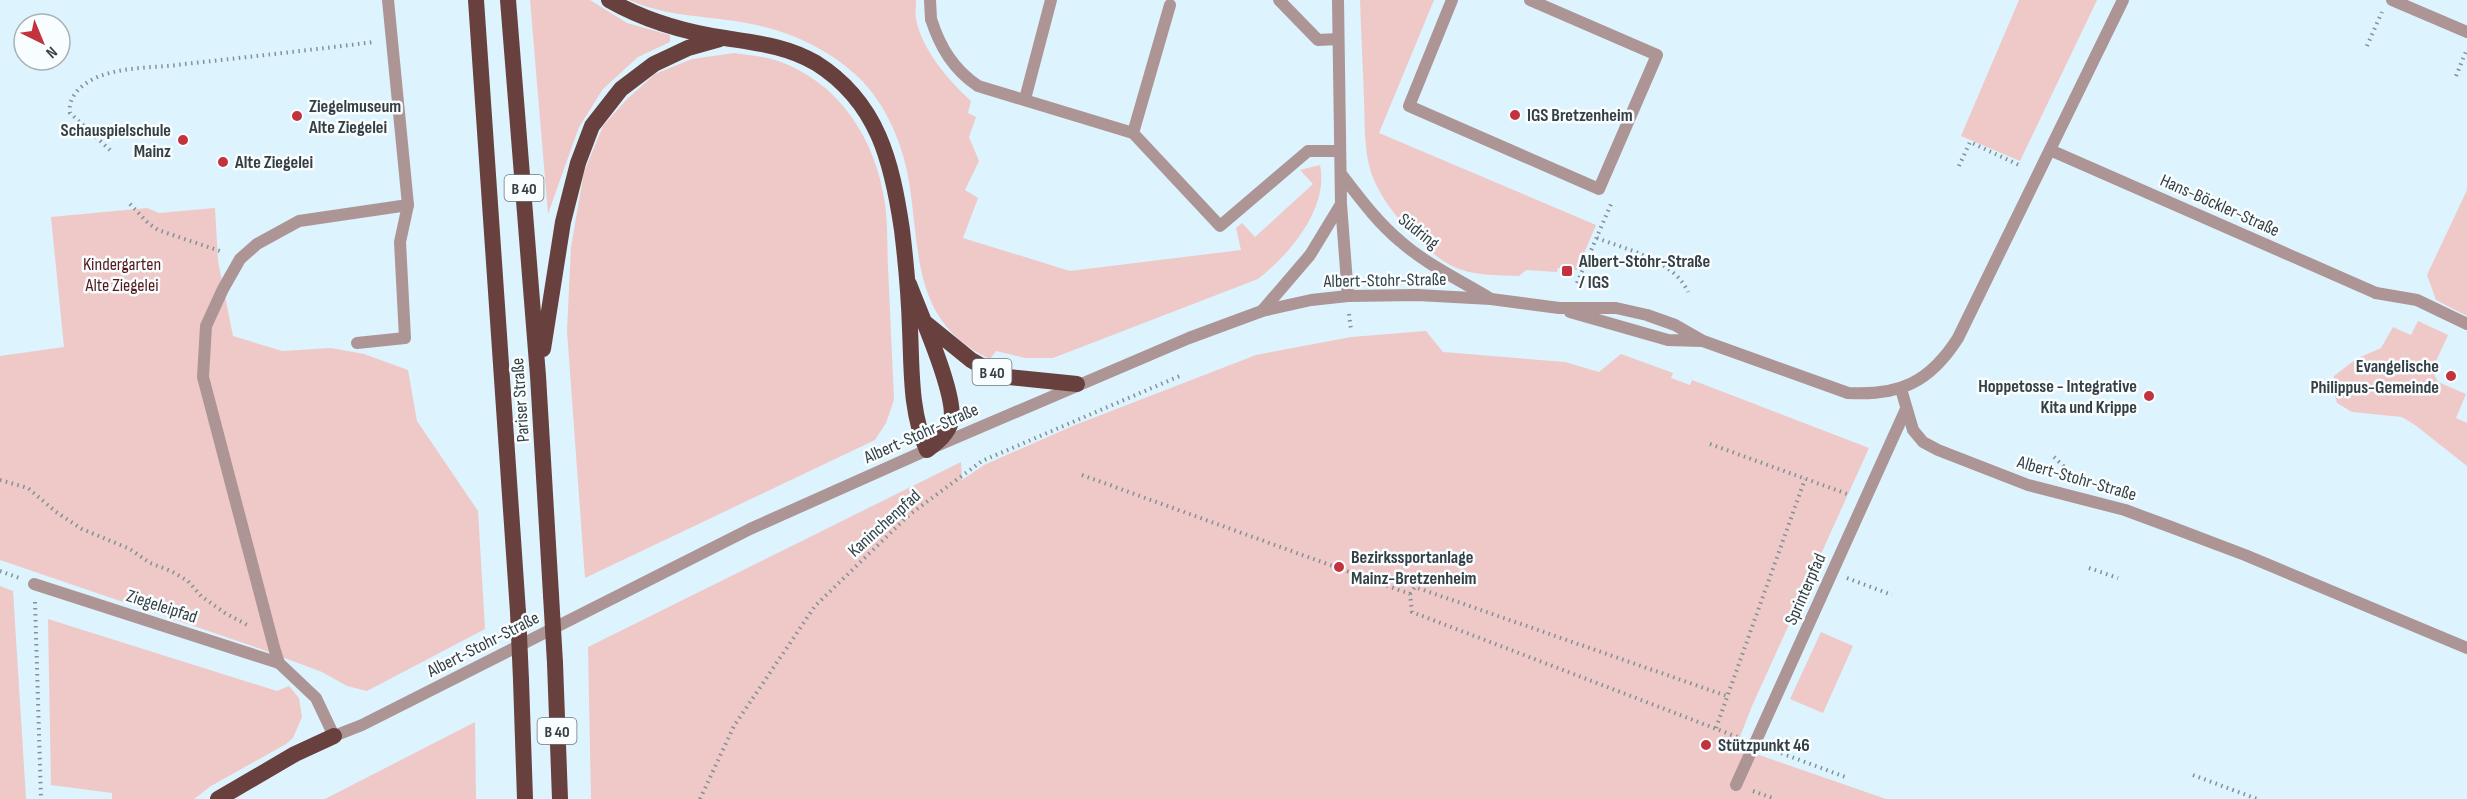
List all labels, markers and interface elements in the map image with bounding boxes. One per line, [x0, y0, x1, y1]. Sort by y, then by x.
north arrow [12, 12, 72, 72]
text: N [42, 42, 61, 62]
place label: Ziegelmuseum Alte Ziegelei [308, 96, 401, 138]
place label: IGS Bretzenheim [1527, 105, 1633, 126]
marker: IGS Bretzenheim [1508, 108, 1522, 122]
marker: Ziegelmuseum Alte Ziegelei [290, 109, 304, 123]
place label: Schauspielschule Mainz [61, 120, 171, 162]
marker: Schauspielschule Mainz [176, 133, 190, 147]
place label: Alte Ziegelei [234, 152, 313, 173]
marker: Alte Ziegelei [216, 155, 230, 169]
street label: Hans-Böckler-Straße [2157, 170, 2283, 241]
road number: B 40 [504, 175, 544, 201]
street label: Südring [1394, 209, 1443, 254]
place label: Albert-Stohr-Straße / IGS [1578, 251, 1710, 293]
park label: Kindergarten Alte Ziegelei [83, 254, 161, 296]
marker: Albert-Stohr-Straße / IGS [1560, 264, 1574, 278]
street label: Albert-Stohr-Straße [1322, 269, 1447, 292]
place label: Evangelische Philippus-Gemeinde [2310, 356, 2439, 398]
street label: Pariser Straße [507, 357, 534, 443]
road number: B 40 [972, 359, 1012, 385]
marker: Evangelische Philippus-Gemeinde [2444, 369, 2458, 383]
place label: Hoppetosse - Integrative Kita und Krippe [1978, 376, 2137, 418]
marker: Hoppetosse - Integrative Kita und Krippe [2142, 389, 2156, 403]
street label: Albert-Stohr-Straße [860, 399, 982, 468]
street label: Albert-Stohr-Straße [2014, 451, 2139, 506]
street label: Kaninchenpfad [844, 485, 925, 561]
place label: Bezirkssportanlage Mainz-Bretzenheim [1351, 547, 1477, 589]
street label: Sprinterpfad [1780, 550, 1831, 628]
marker: Bezirkssportanlage Mainz-Bretzenheim [1332, 560, 1346, 574]
street label: Ziegeleipfad [124, 585, 200, 628]
street label: Albert-Stohr-Straße [423, 607, 543, 682]
road number: B 40 [538, 718, 576, 744]
place label: Stützpunkt 46 [1718, 735, 1810, 756]
marker: Stützpunkt 46 [1699, 738, 1713, 752]

